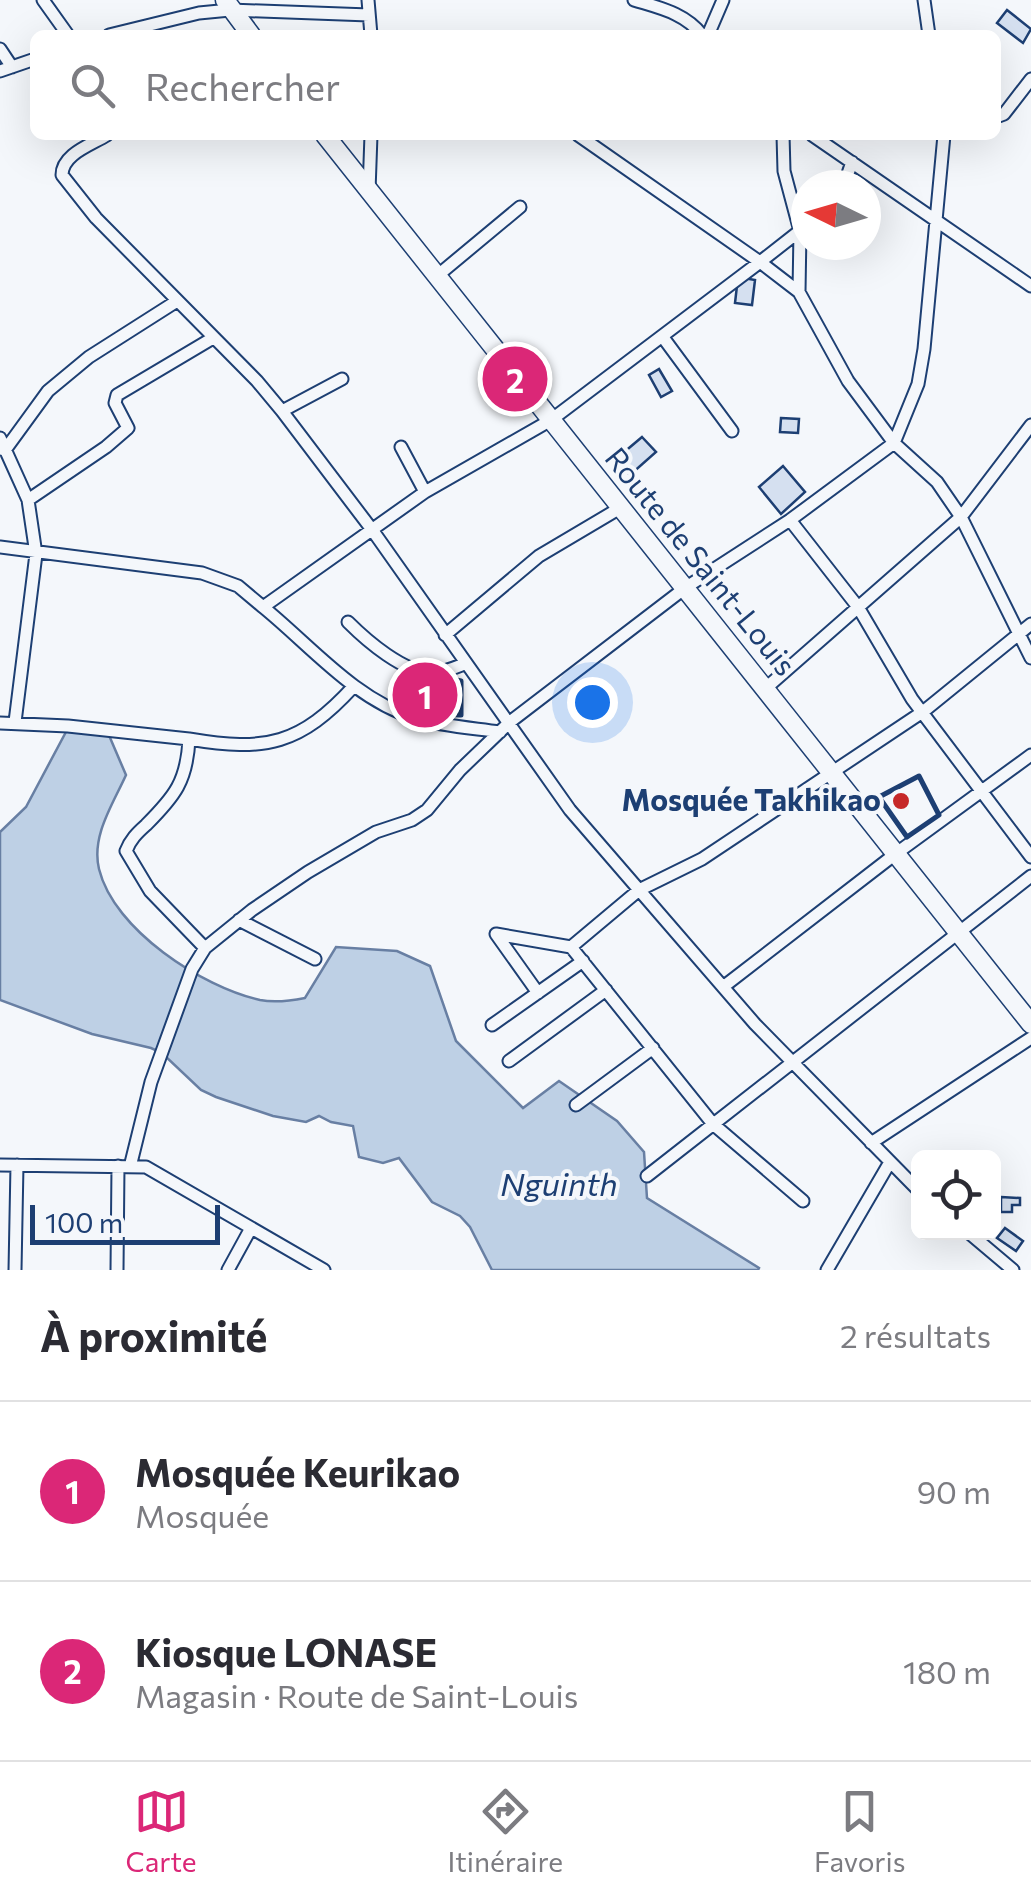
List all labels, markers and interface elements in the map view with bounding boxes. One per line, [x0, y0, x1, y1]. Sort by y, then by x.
search box [30, 30, 1001, 140]
icon: search [65, 58, 120, 113]
text: Rechercher [145, 62, 340, 109]
north arrow [791, 170, 881, 260]
pin: 2 [482, 342, 548, 416]
street label: Route de Saint-Louis [599, 439, 805, 682]
pin: 1 [392, 658, 458, 732]
your location [567, 677, 618, 728]
place label: Mosquée Takhikao [622, 780, 881, 817]
marker: Mosquée Takhikao [890, 790, 912, 812]
map controls [911, 1150, 1001, 1240]
button: locate [911, 1150, 1001, 1240]
water label: Nguinth [500, 1163, 618, 1203]
scale bar [30, 1200, 220, 1244]
text: 100 m [45, 1205, 123, 1239]
text: À proximité [40, 1309, 267, 1361]
text: 2 résultats [840, 1315, 991, 1355]
text: Mosquée Keurikao [135, 1448, 460, 1495]
text: 1 [65, 1471, 80, 1511]
text: 90 m [917, 1471, 991, 1511]
text: Mosquée [135, 1495, 269, 1535]
text: Kiosque LONASE [135, 1628, 437, 1675]
text: 2 [63, 1651, 82, 1691]
text: 180 m [903, 1651, 991, 1691]
text: Magasin · Route de Saint-Louis [135, 1675, 578, 1715]
tab: Carte [125, 1784, 197, 1878]
tab: Itinéraire [447, 1784, 563, 1878]
tab: Favoris [814, 1784, 906, 1878]

